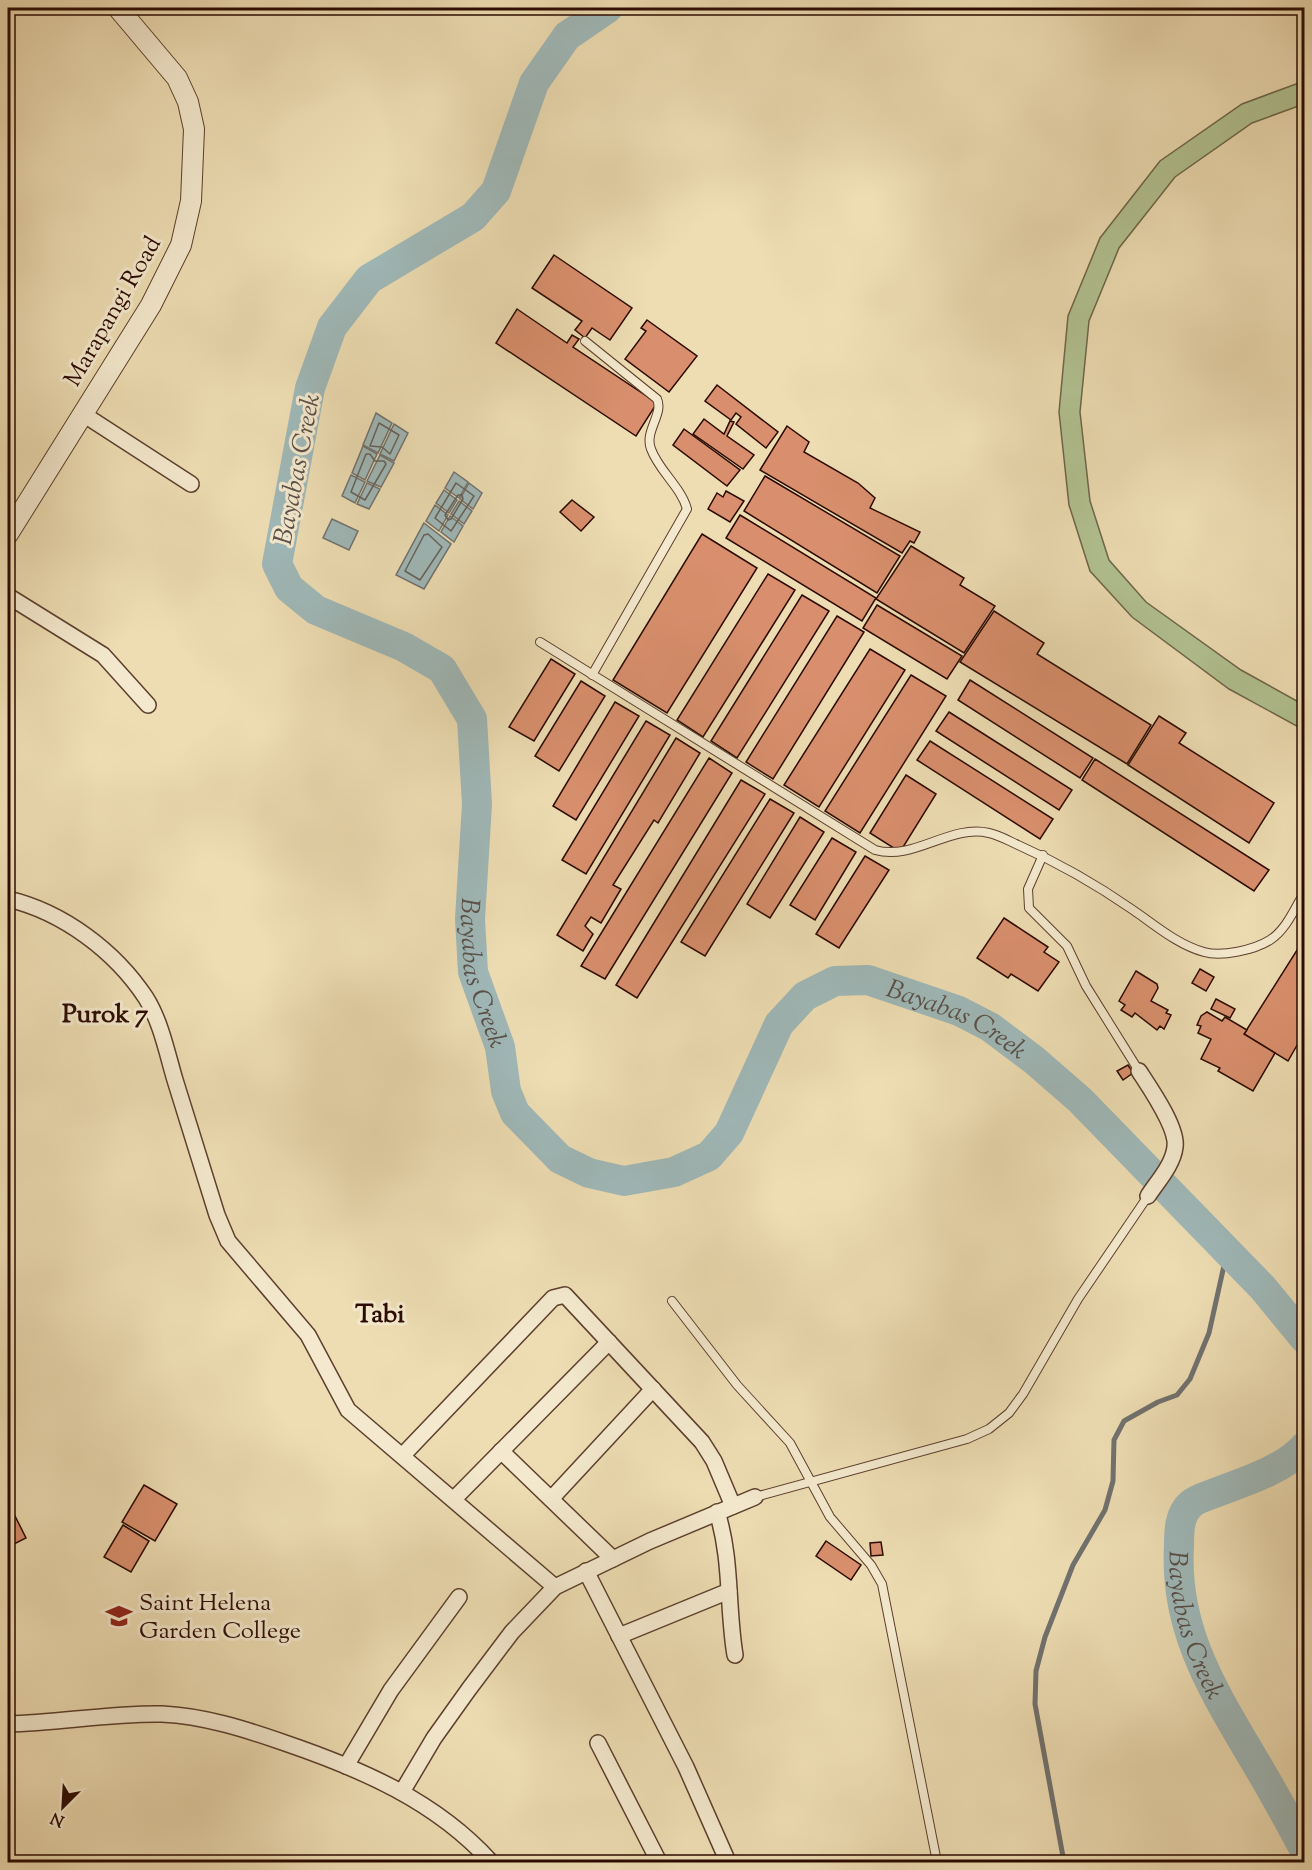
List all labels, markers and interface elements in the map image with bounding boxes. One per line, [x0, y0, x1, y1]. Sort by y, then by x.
street label: Marapangi Road [57, 230, 171, 393]
water label: Bayabas Creek [266, 391, 331, 548]
water label: Bayabas Creek [449, 897, 515, 1054]
water label: Bayabas Creek [881, 972, 1034, 1070]
district label: Purok 7 [62, 997, 148, 1034]
district label: Tabi [355, 1297, 405, 1334]
water label: Bayabas Creek [1158, 1551, 1232, 1707]
place label: Saint Helena Garden College [139, 1587, 301, 1649]
school or university icon: Saint Helena Garden College [104, 1601, 134, 1631]
north arrow [33, 1777, 93, 1837]
text: N [47, 1805, 68, 1832]

